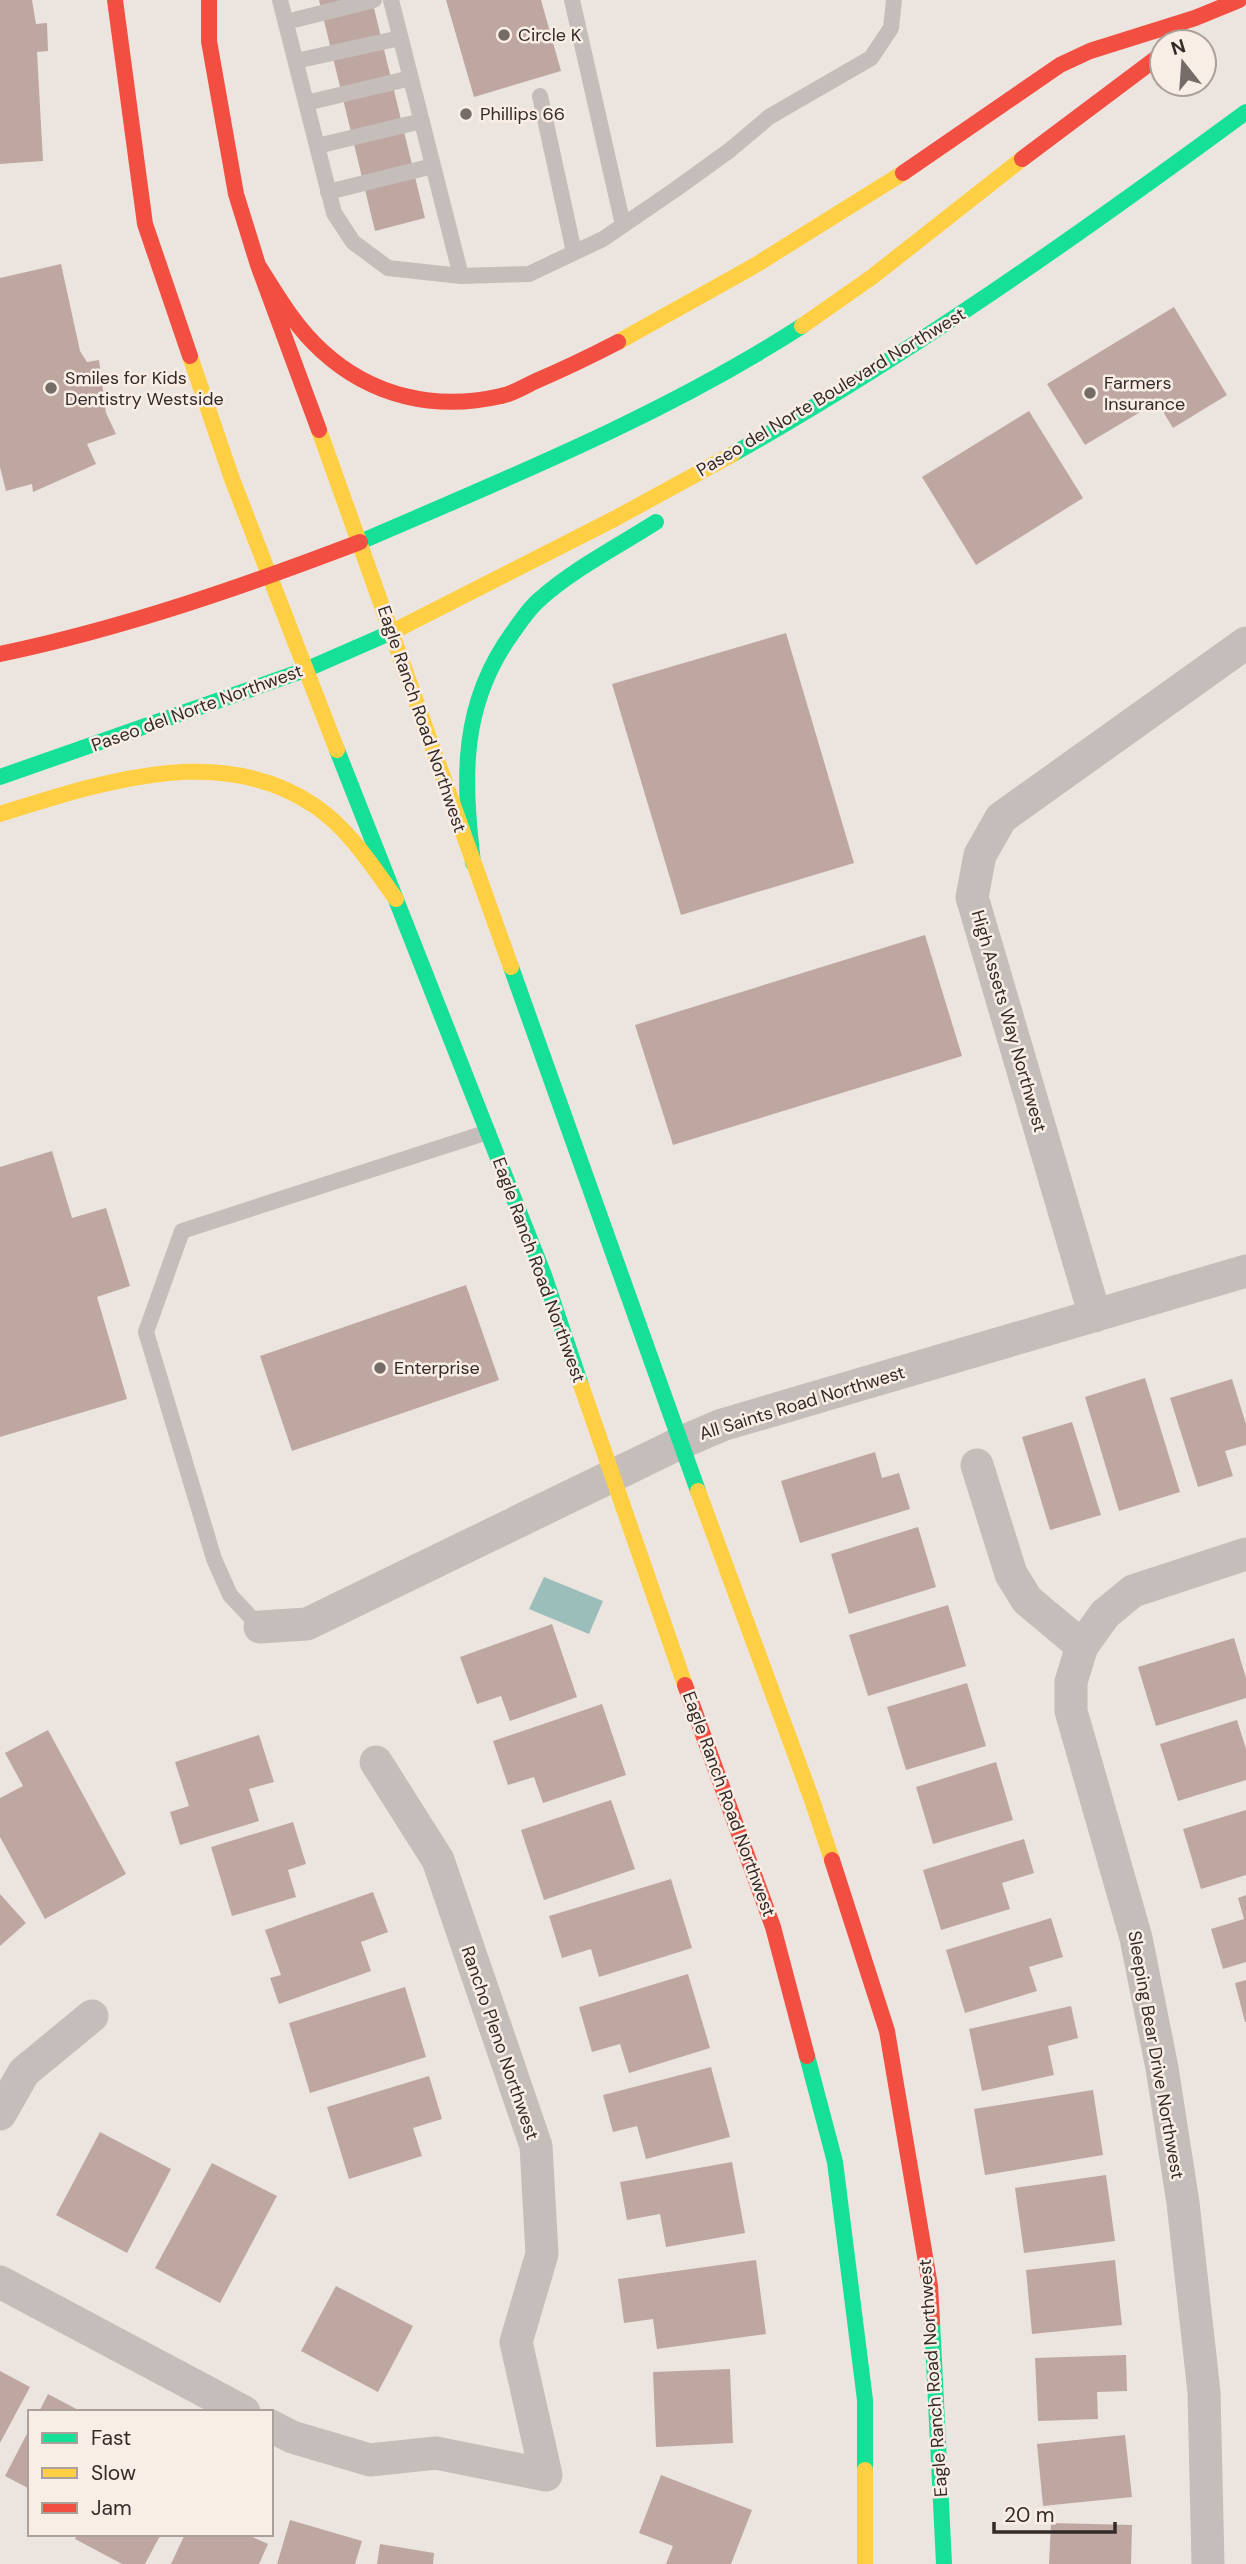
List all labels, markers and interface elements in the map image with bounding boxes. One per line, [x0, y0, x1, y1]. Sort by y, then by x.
place label: Circle K [518, 23, 582, 47]
marker: Circle K [496, 27, 512, 43]
north arrow [1148, 28, 1218, 98]
text: N [1168, 33, 1188, 61]
place label: Phillips 66 [480, 102, 565, 126]
marker: Phillips 66 [458, 106, 474, 122]
street label: Paseo del Norte Boulevard Northwest [692, 302, 970, 482]
place label: Smiles for Kids Dentistry Westside [65, 366, 224, 411]
place label: Farmers Insurance [1104, 371, 1185, 416]
marker: Smiles for Kids Dentistry Westside [43, 380, 59, 396]
marker: Farmers Insurance [1082, 385, 1098, 401]
street label: Eagle Ranch Road Northwest [372, 602, 472, 836]
street label: Paseo del Norte Northwest [88, 659, 306, 757]
street label: High Assets Way Northwest [966, 907, 1052, 1135]
street label: Eagle Ranch Road Northwest [487, 1154, 591, 1386]
place label: Enterprise [394, 1356, 480, 1380]
marker: Enterprise [372, 1360, 388, 1376]
street label: All Saints Road Northwest [696, 1360, 908, 1446]
street label: Eagle Ranch Road Northwest [677, 1688, 781, 1920]
street label: Sleeping Bear Drive Northwest [1122, 1929, 1190, 2181]
street label: Rancho Pleno Northwest [456, 1943, 544, 2143]
street label: Eagle Ranch Road Northwest [913, 2258, 953, 2498]
legend [28, 2410, 273, 2536]
text: Fast [91, 2424, 131, 2452]
text: Slow [91, 2459, 136, 2487]
scale bar [994, 2490, 1115, 2534]
text: Jam [91, 2494, 132, 2522]
text: 20 m [1004, 2501, 1055, 2529]

